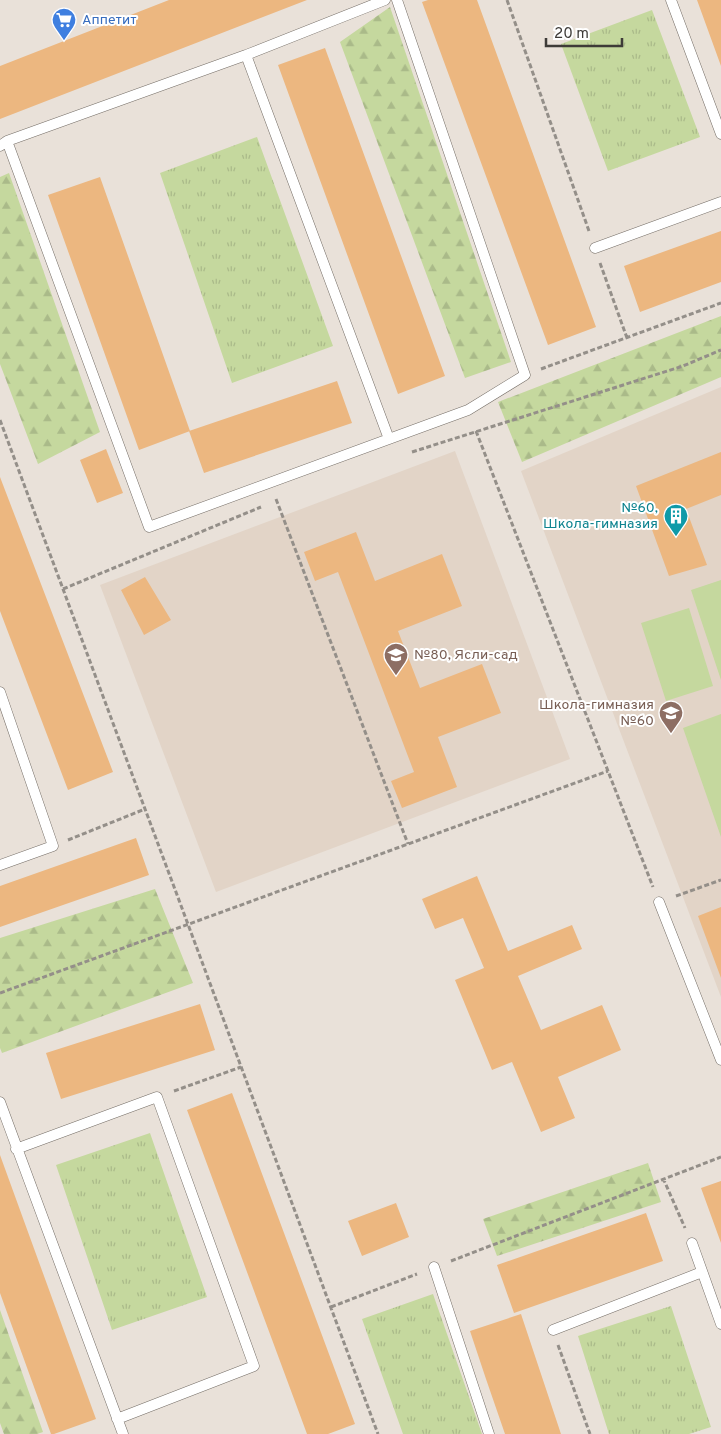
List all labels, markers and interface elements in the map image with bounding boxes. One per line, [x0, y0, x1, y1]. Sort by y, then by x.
supermarket icon: Аппетит [51, 7, 77, 41]
place label: Аппетит [82, 12, 137, 29]
scale bar [546, 15, 622, 47]
text: 20 m [554, 25, 589, 44]
place label: №60, Школа-гимназия [543, 500, 658, 533]
building icon: №60, Школа-гимназия [663, 503, 689, 537]
school or university icon: №80, Ясли-сад [383, 642, 409, 676]
place label: №80, Ясли-сад [414, 647, 518, 664]
place label: Школа-гимназия №60 [539, 697, 654, 730]
school or university icon: Школа-гимназия №60 [658, 700, 684, 734]

